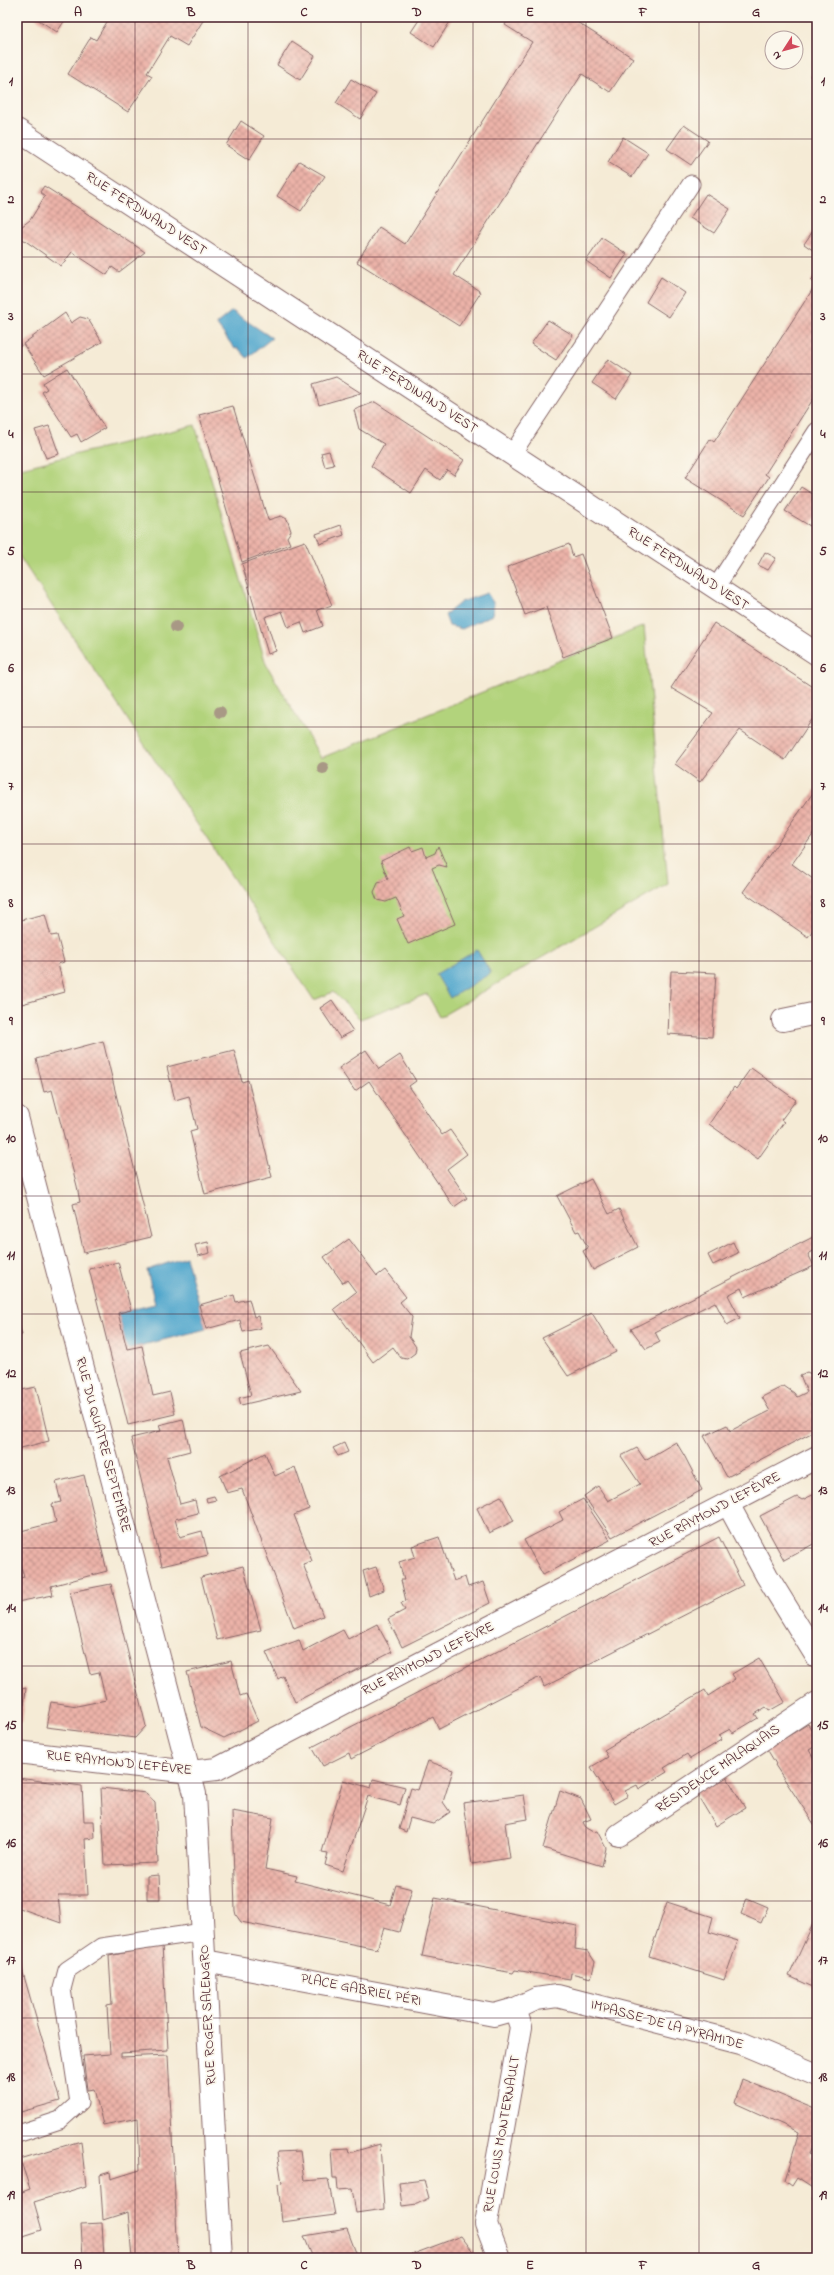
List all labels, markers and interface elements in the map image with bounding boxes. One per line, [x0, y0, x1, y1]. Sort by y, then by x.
text: A [74, 3, 82, 22]
text: B [186, 3, 196, 22]
text: C [300, 3, 308, 22]
text: D [411, 3, 422, 22]
text: E [526, 3, 534, 22]
text: F [638, 3, 648, 22]
text: G [752, 3, 760, 22]
north arrow [764, 30, 804, 70]
text: N [768, 48, 785, 63]
text: 1 [9, 72, 14, 91]
text: 1 [821, 72, 826, 91]
street label: RUE FERDINAND VEST [81, 167, 211, 261]
text: 2 [7, 190, 15, 209]
text: 2 [819, 190, 827, 209]
text: 3 [7, 307, 14, 326]
text: 3 [819, 307, 826, 326]
street label: RUE FERDINAND VEST [352, 345, 482, 439]
text: 4 [7, 425, 14, 444]
text: 4 [819, 425, 826, 444]
street label: RUE FERDINAND VEST [623, 522, 753, 616]
text: 5 [7, 542, 15, 561]
text: 5 [819, 542, 827, 561]
text: 6 [7, 659, 14, 678]
text: 6 [819, 659, 826, 678]
text: 7 [8, 777, 14, 796]
text: 7 [820, 777, 826, 796]
text: 8 [8, 894, 14, 913]
text: 8 [820, 894, 826, 913]
text: 9 [8, 1012, 14, 1031]
text: 9 [820, 1012, 826, 1031]
text: 10 [6, 1129, 16, 1148]
text: 10 [818, 1129, 828, 1148]
text: 11 [7, 1246, 16, 1265]
text: 11 [819, 1246, 828, 1265]
street label: RUE DU QUATRE SEPTEMBRE [69, 1355, 137, 1535]
text: 12 [6, 1364, 17, 1383]
text: 12 [818, 1364, 829, 1383]
street label: RUE RAYMOND LEFÈVRE [645, 1466, 785, 1554]
text: 13 [6, 1481, 16, 1500]
text: 13 [818, 1481, 828, 1500]
text: 14 [6, 1599, 16, 1618]
text: 14 [818, 1599, 828, 1618]
street label: RUE RAYMOND LEFÈVRE [358, 1616, 498, 1702]
text: 15 [5, 1716, 17, 1735]
text: 15 [817, 1716, 829, 1735]
street label: RÉSIDENCE MALAQUAIS [652, 1719, 784, 1819]
street label: RUE RAYMOND LEFÈVRE [45, 1745, 193, 1781]
text: 16 [6, 1834, 16, 1853]
text: 16 [818, 1834, 828, 1853]
street label: RUE ROGER SALENGRO [194, 1944, 222, 2086]
text: 17 [6, 1951, 16, 1970]
text: 17 [818, 1951, 828, 1970]
street label: PLACE GABRIEL PÉRI [299, 1968, 423, 2012]
street label: IMPASSE DE LA PYRAMIDE [588, 1994, 746, 2056]
street label: RUE LOUIS MONTERNAULT [478, 2054, 526, 2214]
text: 18 [6, 2068, 16, 2087]
text: 18 [818, 2068, 828, 2087]
text: 19 [7, 2186, 16, 2205]
text: 19 [819, 2186, 828, 2205]
text: A [74, 2256, 82, 2275]
text: B [186, 2256, 196, 2275]
text: C [300, 2256, 308, 2275]
text: D [411, 2256, 422, 2275]
text: E [526, 2256, 534, 2275]
text: F [638, 2256, 648, 2275]
text: G [752, 2256, 760, 2275]

